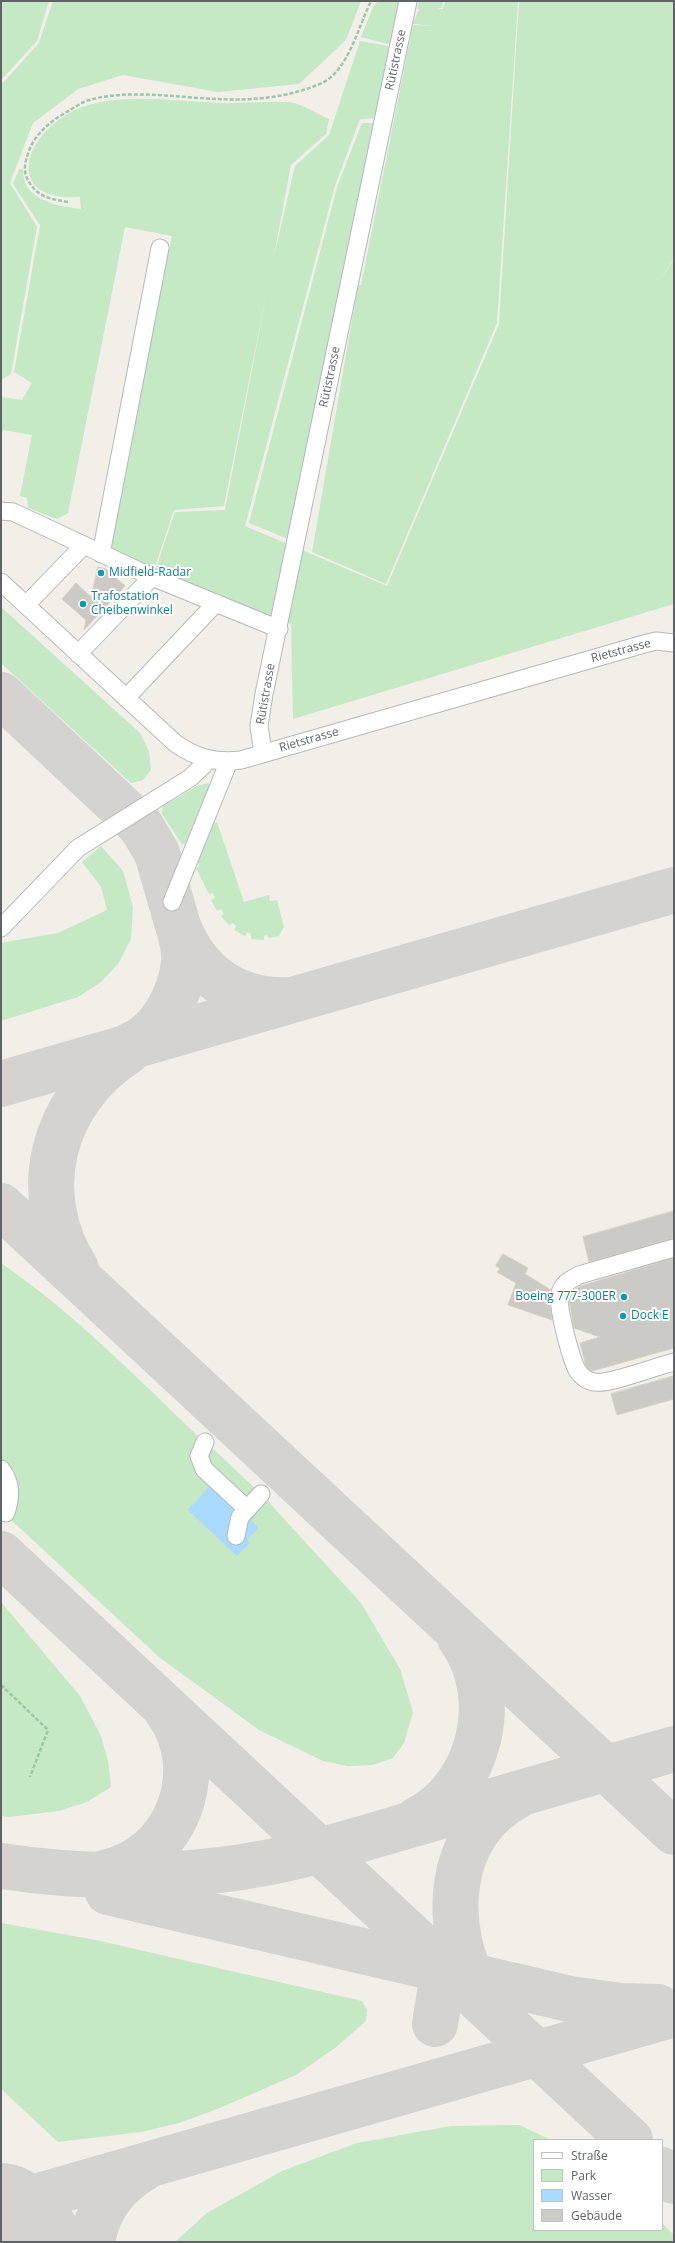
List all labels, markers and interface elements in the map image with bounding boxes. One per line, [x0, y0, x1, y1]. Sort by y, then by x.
street label: Rütistrasse [383, 28, 409, 92]
street label: Rütistrasse [317, 345, 343, 409]
place label: Midfield-Radar [109, 566, 191, 580]
marker: Midfield-Radar [96, 568, 106, 578]
place label: Trafostation Cheibenwinkel [91, 590, 173, 618]
marker: Trafostation Cheibenwinkel [78, 599, 88, 609]
street label: Rietstrasse [590, 636, 652, 666]
street label: Rütistrasse [254, 662, 278, 726]
street label: Rietstrasse [278, 725, 340, 755]
place label: Boeing 777-300ER [515, 1290, 616, 1304]
marker: Boeing 777-300ER [619, 1292, 629, 1302]
place label: Dock E [631, 1309, 669, 1323]
marker: Dock E [618, 1311, 628, 1321]
legend [533, 2139, 663, 2231]
text: Straße [571, 2147, 608, 2164]
text: Park [571, 2167, 596, 2184]
text: Wasser [571, 2187, 612, 2204]
text: Gebäude [571, 2207, 622, 2224]

